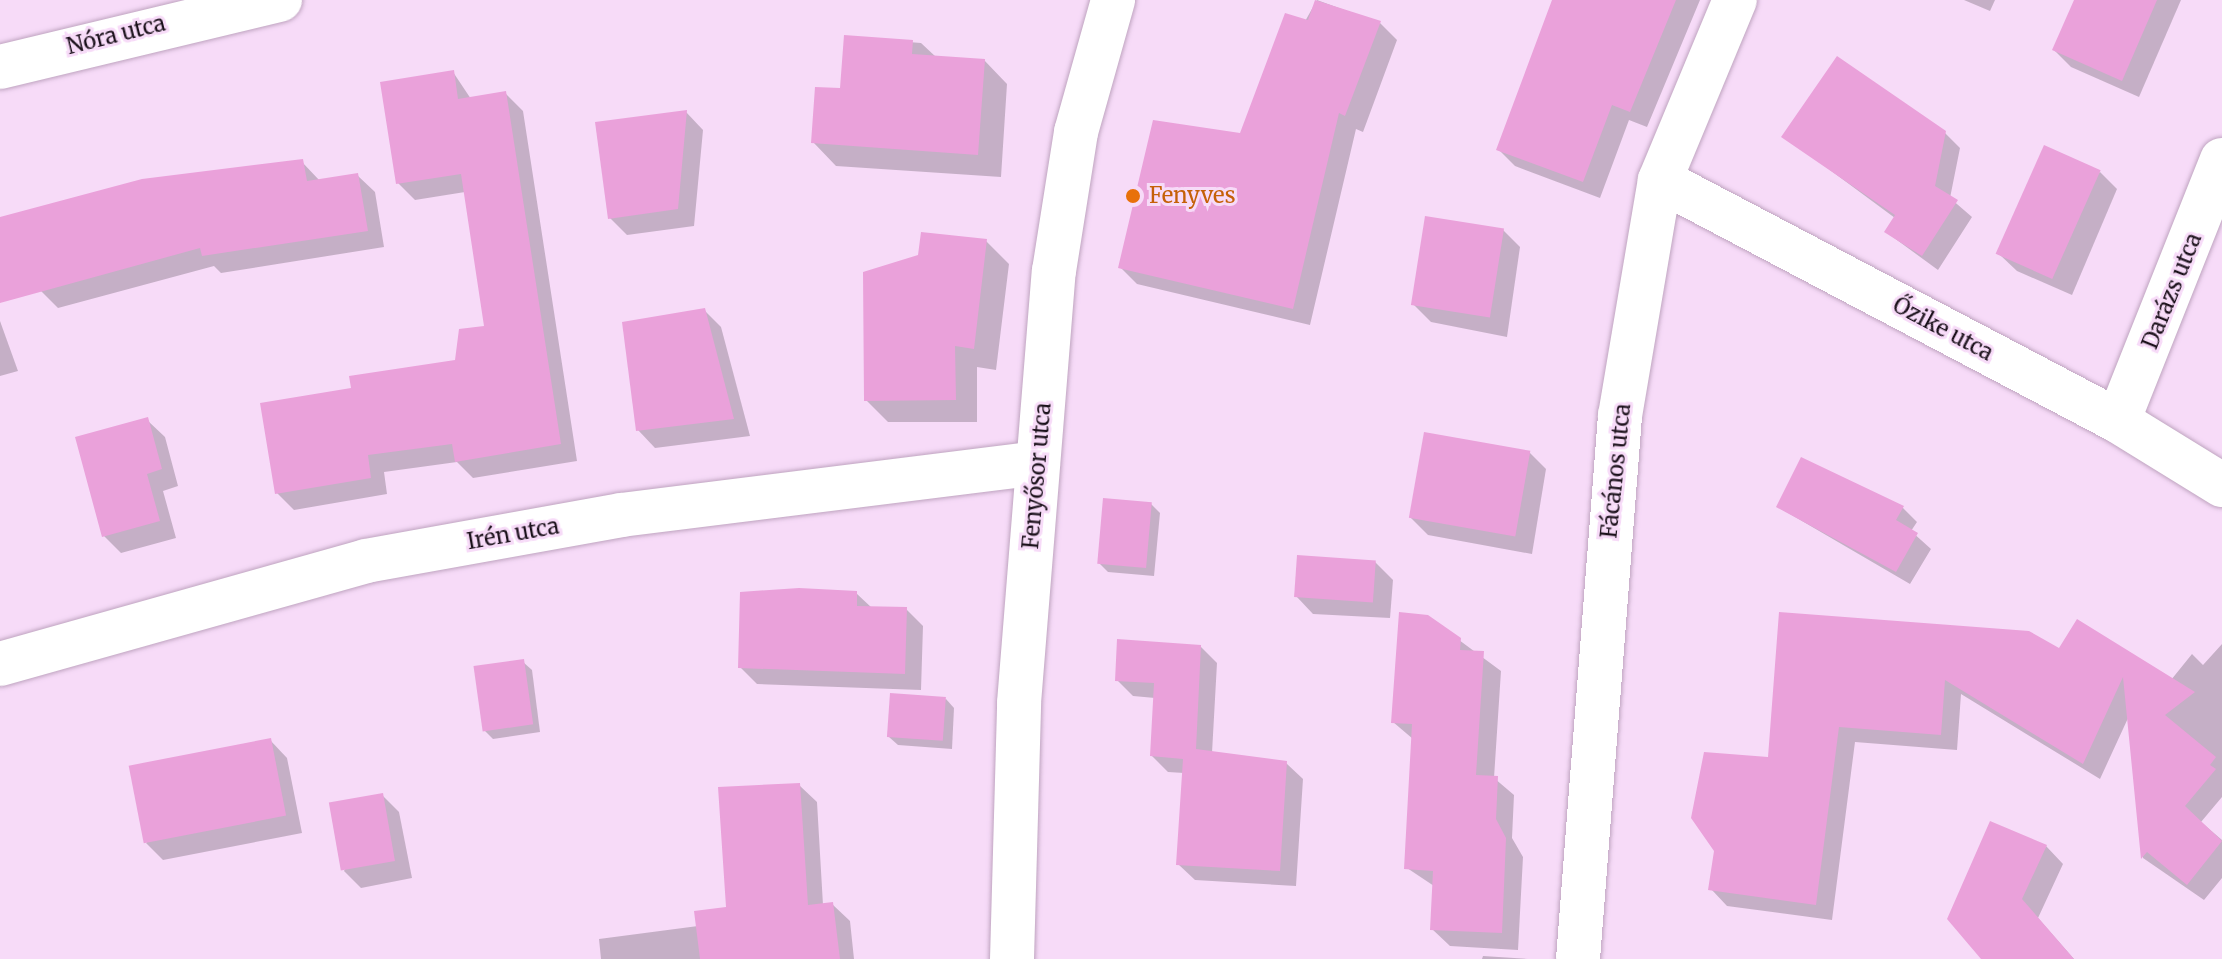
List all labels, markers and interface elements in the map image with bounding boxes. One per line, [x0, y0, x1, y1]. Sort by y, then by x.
street label: Nóra utca [64, 10, 168, 60]
place label: Fenyves [1149, 183, 1235, 209]
marker: Fenyves [1124, 187, 1142, 205]
street label: Darázs utca [2137, 229, 2207, 353]
street label: Őzike utca [1888, 292, 1998, 366]
street label: Fenyősor utca [1017, 402, 1057, 550]
street label: Fácános utca [1596, 402, 1636, 540]
street label: Irén utca [465, 513, 561, 555]

